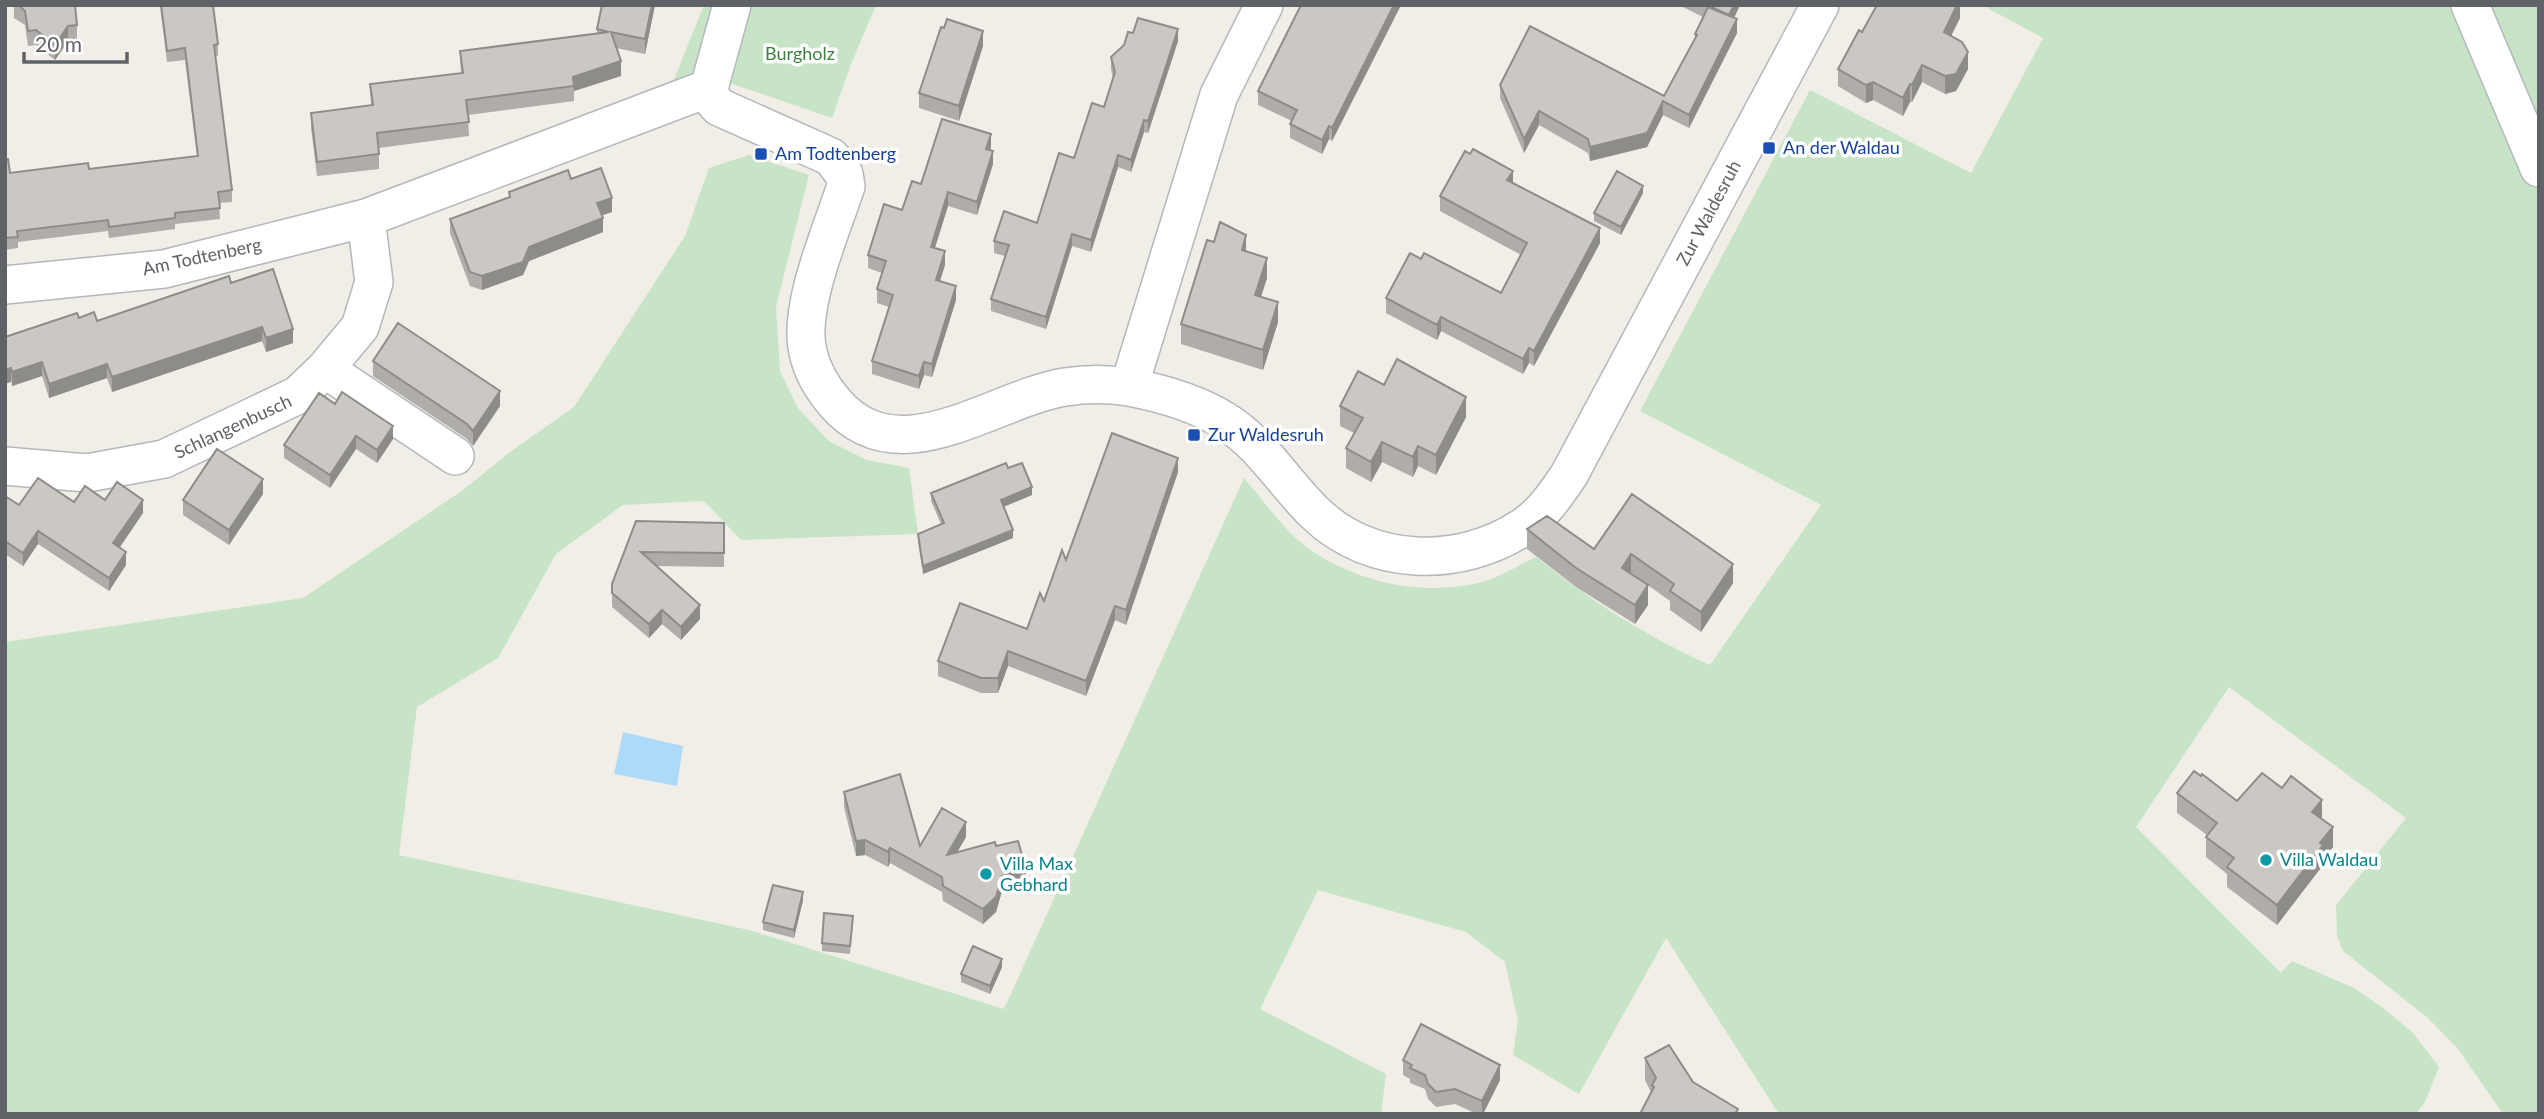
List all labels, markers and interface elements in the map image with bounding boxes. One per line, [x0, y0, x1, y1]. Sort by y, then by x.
scale bar [24, 21, 128, 65]
text: 20 m [35, 31, 82, 56]
park label: Burgholz [765, 42, 835, 64]
place label: An der Waldau [1783, 136, 1900, 158]
marker: An der Waldau [1761, 140, 1777, 156]
place label: Am Todtenberg [775, 142, 896, 164]
marker: Am Todtenberg [753, 146, 769, 162]
street label: Zur Waldesruh [1671, 156, 1745, 269]
street label: Am Todtenberg [140, 233, 263, 279]
street label: Schlangenbusch [170, 389, 295, 463]
place label: Zur Waldesruh [1208, 423, 1324, 445]
marker: Zur Waldesruh [1186, 427, 1202, 443]
place label: Villa Waldau [2280, 848, 2378, 870]
place label: Villa Max Gebhard [1000, 852, 1073, 895]
marker: Villa Waldau [2258, 852, 2274, 868]
marker: Villa Max Gebhard [978, 866, 994, 882]

